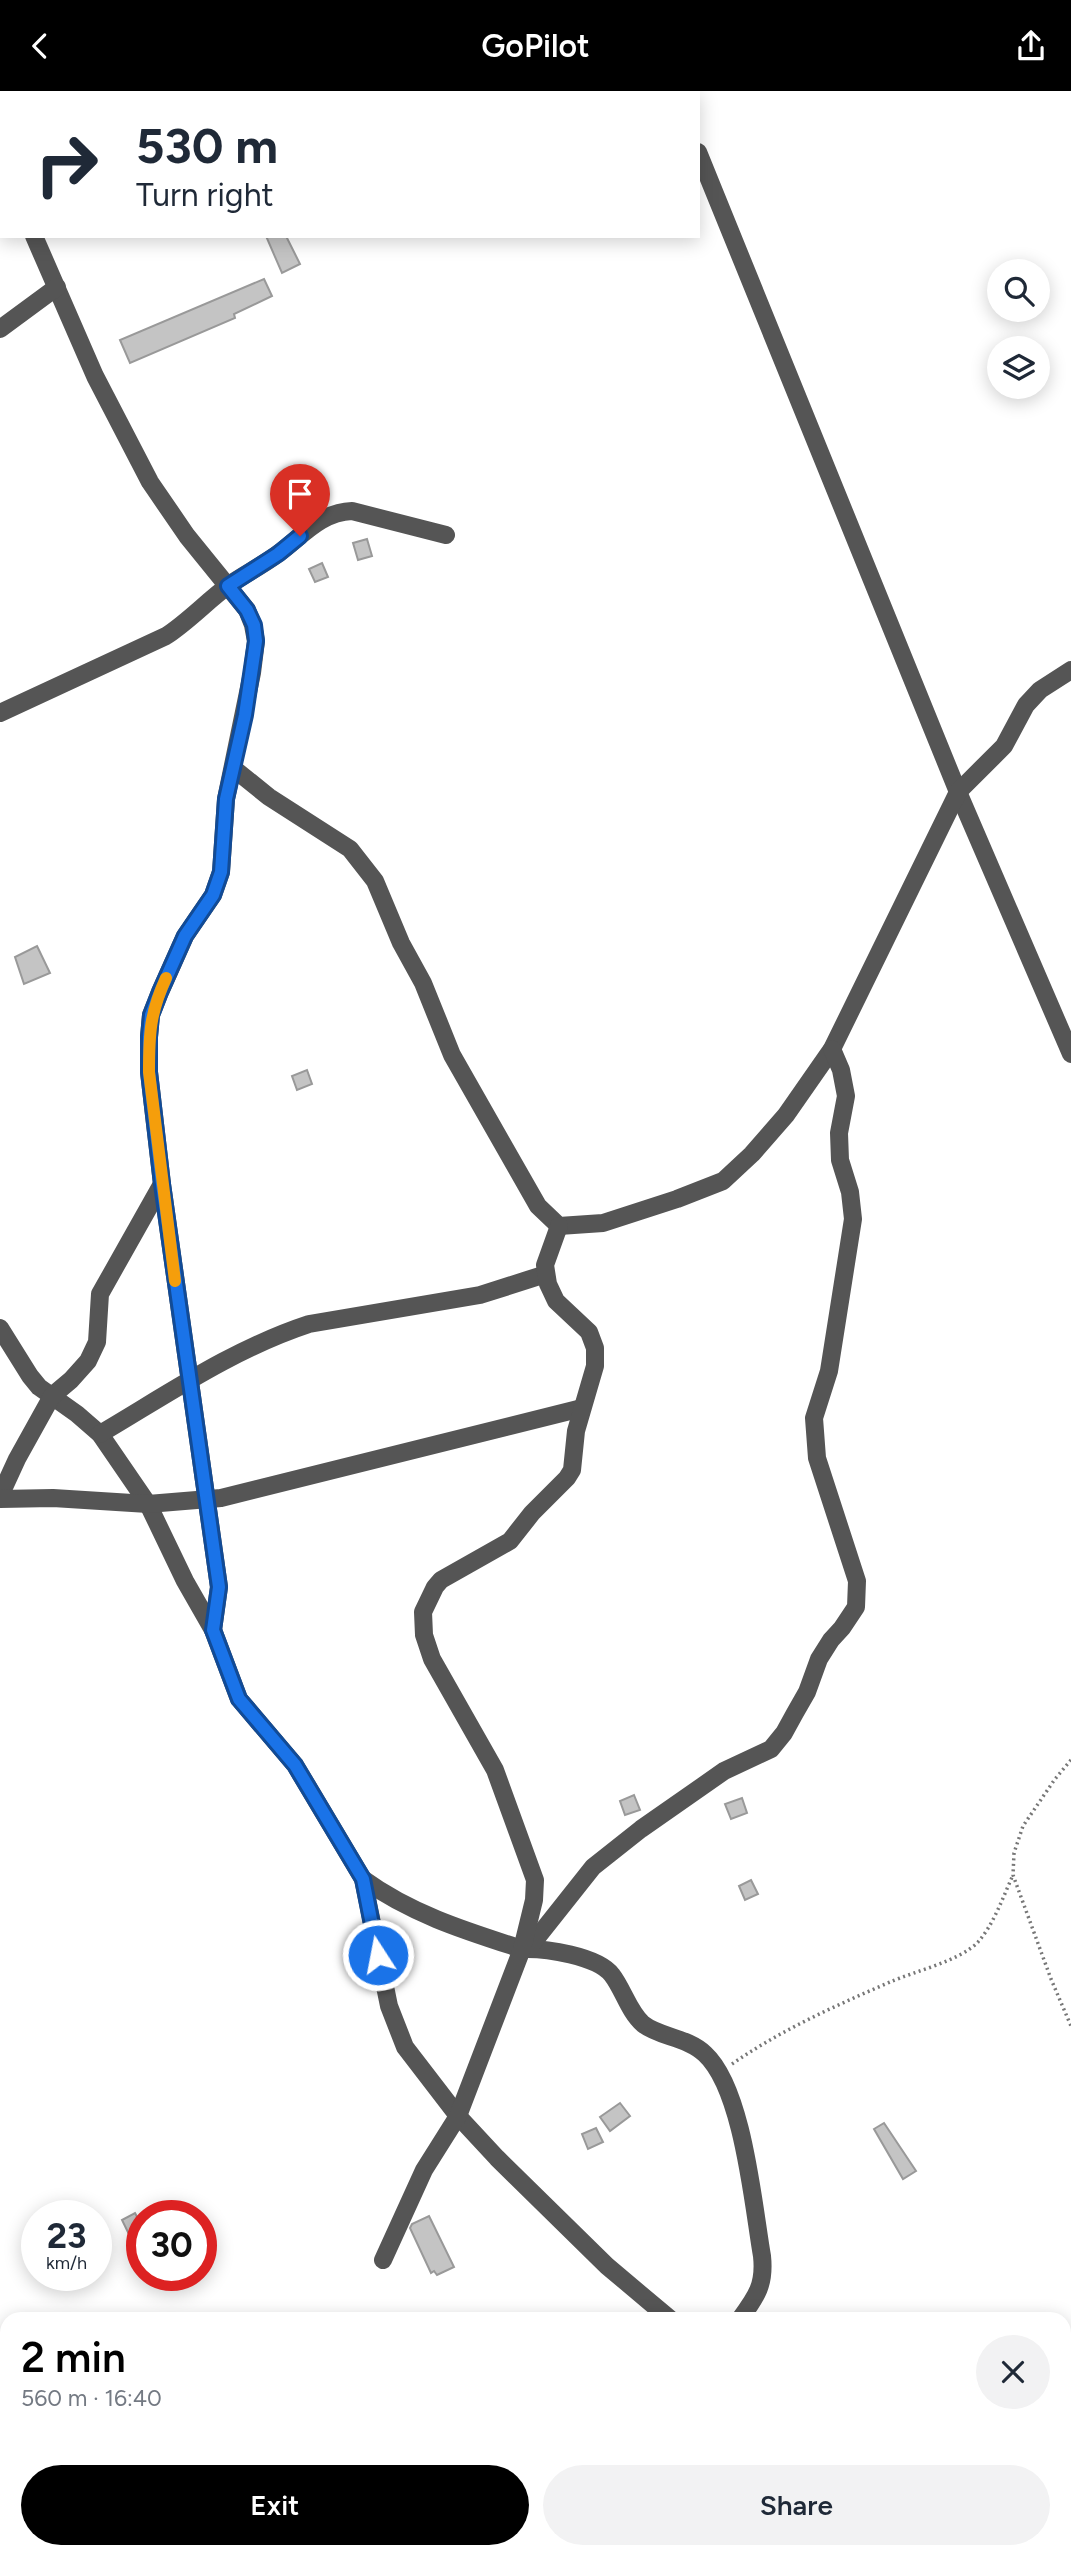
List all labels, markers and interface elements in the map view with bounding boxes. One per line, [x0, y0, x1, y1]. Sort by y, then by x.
icon: back [21, 27, 59, 65]
text: GoPilot [481, 27, 590, 65]
icon: share [1012, 27, 1050, 65]
text: 530 m [136, 116, 278, 175]
icon: right [21, 119, 112, 210]
text: Turn right [136, 176, 274, 214]
map controls [987, 259, 1050, 399]
button: search [987, 259, 1050, 322]
button: layers [987, 336, 1050, 399]
pin [270, 464, 330, 536]
icon: arrive [281, 475, 319, 513]
position arrow [341, 1918, 415, 1992]
speed limit sign: 30 [126, 2200, 217, 2291]
text: 23 [47, 2215, 86, 2257]
text: km/h [46, 2252, 87, 2274]
text: 2 min [21, 2332, 126, 2383]
button: close [976, 2335, 1050, 2409]
text: 560 m · 16:40 [21, 2384, 162, 2412]
button: Exit [21, 2465, 529, 2545]
button: Share [543, 2465, 1050, 2545]

